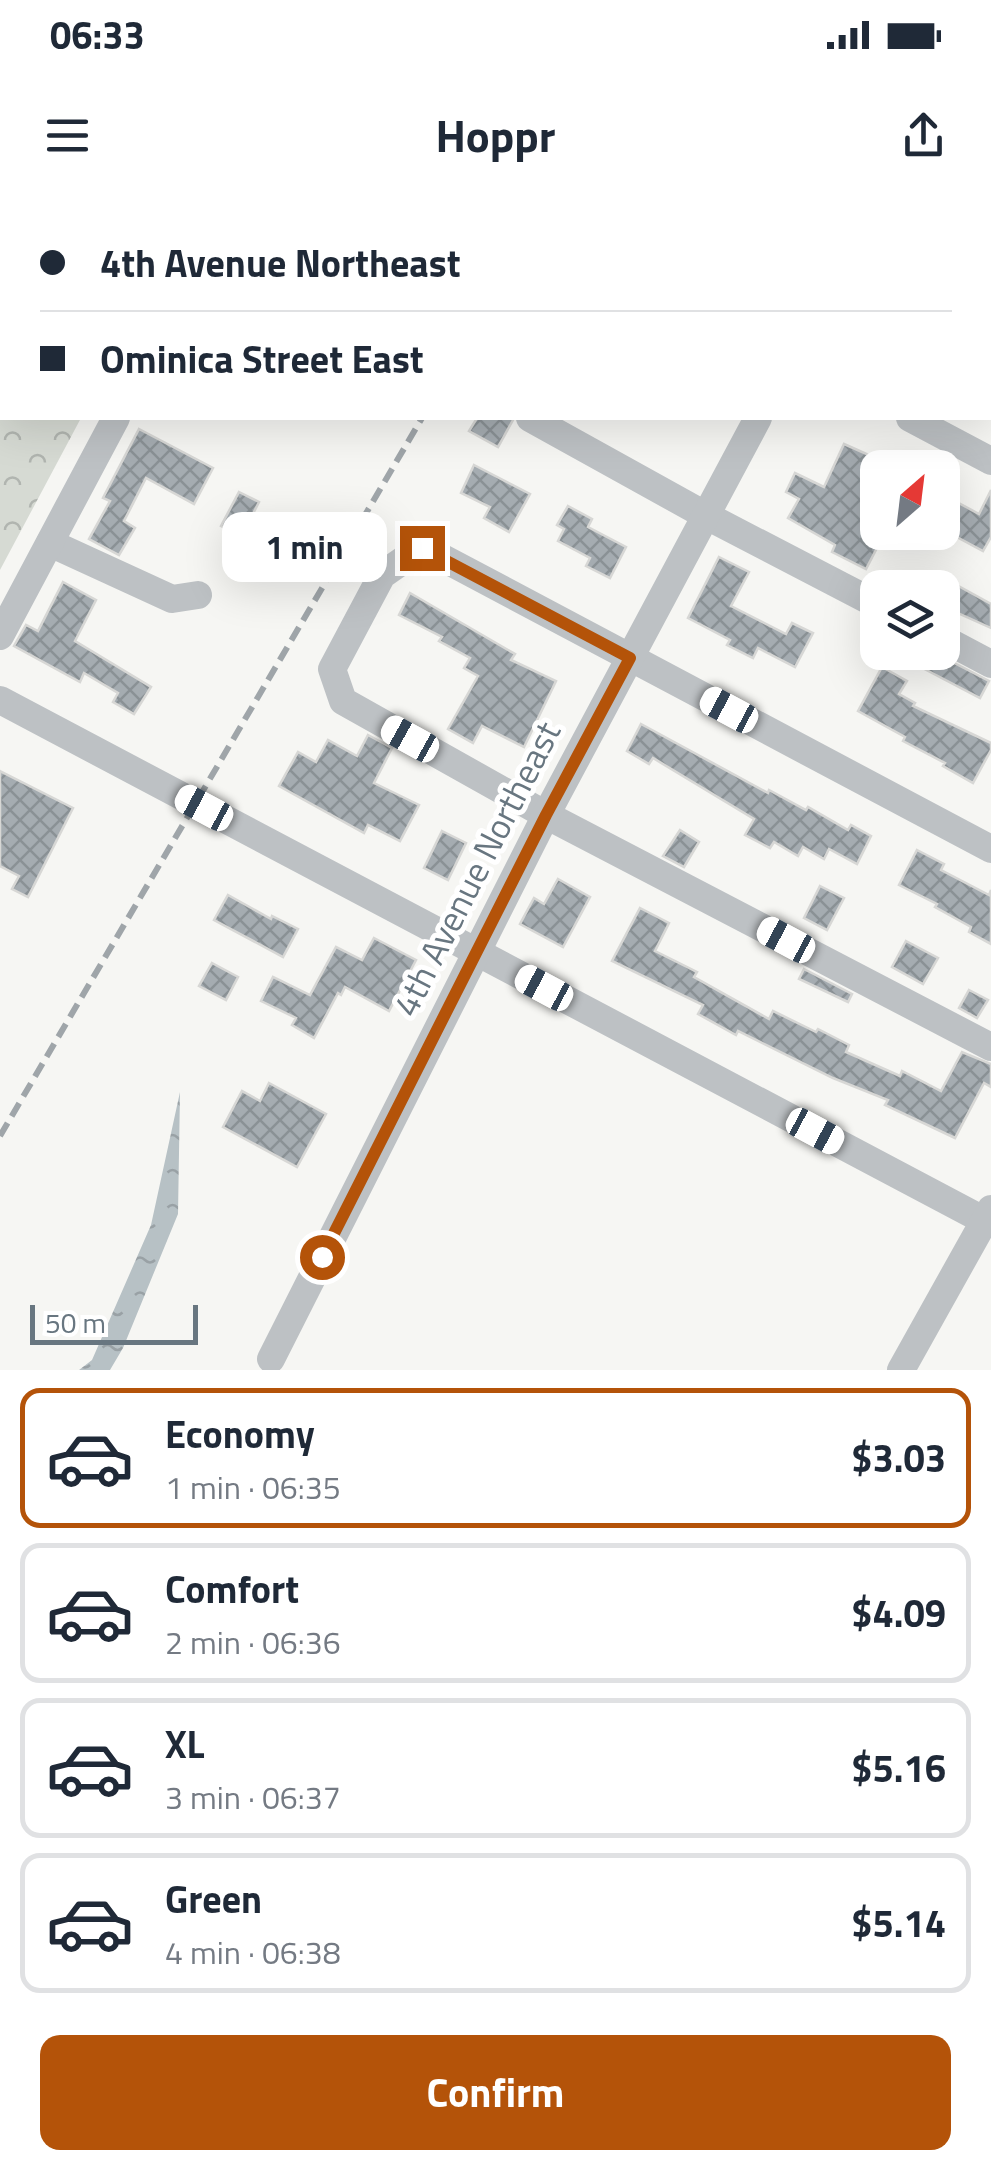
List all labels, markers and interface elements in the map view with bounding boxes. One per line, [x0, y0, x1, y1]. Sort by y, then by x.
text: 06:33 [50, 6, 145, 64]
text: Hoppr [436, 101, 555, 169]
icon: menu [40, 108, 95, 163]
icon: share [896, 108, 951, 163]
text: 4th Avenue Northeast [100, 234, 461, 292]
text: Ominica Street East [100, 330, 424, 388]
north arrow [860, 450, 960, 550]
map controls [860, 450, 960, 670]
callout: 1 min [222, 513, 387, 583]
text: 1 min [266, 523, 343, 571]
route end [400, 526, 445, 571]
button: layers [860, 570, 960, 670]
car [695, 683, 763, 737]
car [376, 711, 444, 767]
street label: 4th Avenue Northeast [378, 712, 574, 1025]
car [170, 781, 238, 835]
car [752, 913, 820, 967]
car [510, 961, 578, 1015]
car [781, 1104, 849, 1158]
route start [300, 1235, 345, 1280]
scale bar [30, 1300, 198, 1344]
text: 50 m [45, 1301, 106, 1344]
text: Economy [165, 1405, 315, 1463]
icon: car [45, 1413, 135, 1503]
text: $3.03 [851, 1429, 946, 1487]
text: 1 min · 06:35 [165, 1463, 341, 1511]
text: Comfort [165, 1560, 299, 1618]
icon: car [45, 1568, 135, 1658]
text: $4.09 [851, 1584, 946, 1642]
text: 2 min · 06:36 [165, 1618, 341, 1666]
text: XL [165, 1715, 205, 1773]
icon: car [45, 1723, 135, 1813]
text: $5.16 [851, 1739, 946, 1797]
text: 3 min · 06:37 [165, 1773, 341, 1821]
text: Green [165, 1870, 262, 1928]
icon: car [45, 1878, 135, 1968]
text: $5.14 [851, 1894, 946, 1952]
text: 4 min · 06:38 [165, 1928, 341, 1976]
button: Confirm [40, 2035, 951, 2150]

